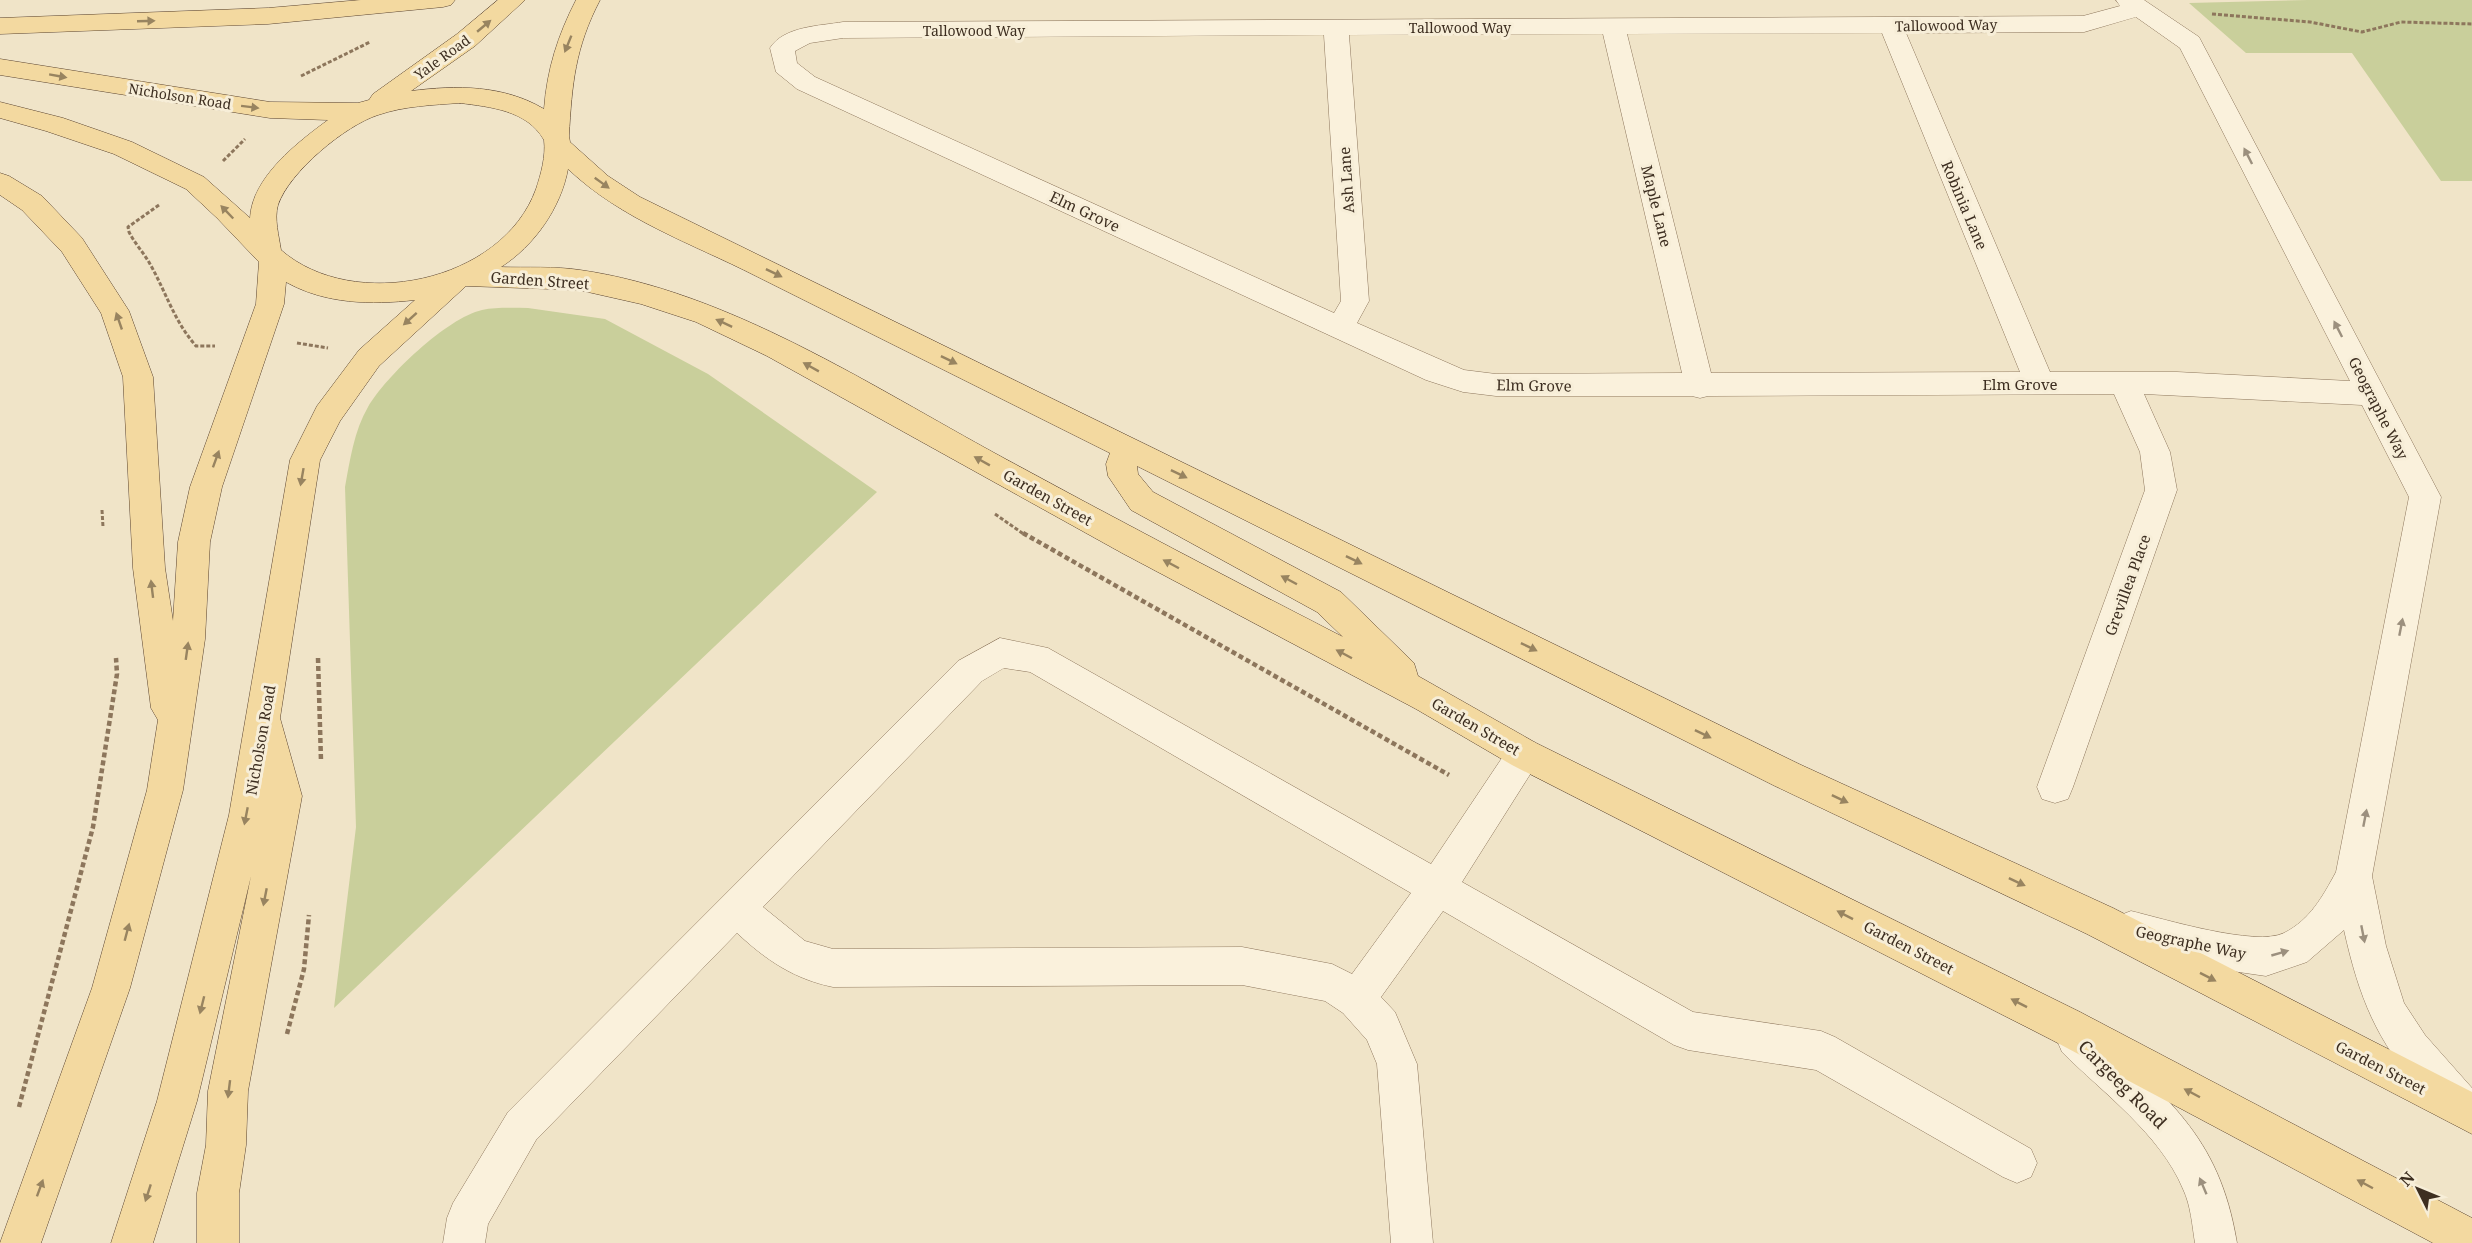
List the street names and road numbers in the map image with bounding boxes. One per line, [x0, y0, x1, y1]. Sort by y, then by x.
street label: Tallowood Way [1895, 15, 1997, 35]
street label: Tallowood Way [1409, 18, 1511, 37]
street label: Tallowood Way [923, 21, 1025, 40]
street label: Yale Road [409, 30, 474, 84]
street label: Nicholson Road [127, 78, 233, 114]
street label: Ash Lane [1334, 146, 1358, 214]
street label: Robinia Lane [1937, 157, 1993, 253]
street label: Maple Lane [1637, 163, 1677, 249]
street label: Elm Grove [1047, 186, 1123, 236]
street label: Garden Street [490, 267, 590, 293]
street label: Geographe Way [2345, 353, 2414, 463]
street label: Elm Grove [1496, 374, 1572, 396]
street label: Elm Grove [1982, 374, 2058, 394]
street label: Garden Street [1000, 464, 1096, 530]
street label: Grevillea Place [2099, 532, 2155, 638]
street label: Nicholson Road [240, 683, 280, 797]
street label: Garden Street [1428, 693, 1524, 759]
street label: Garden Street [1860, 916, 1958, 978]
street label: Geographe Way [2134, 921, 2249, 964]
street label: Cargeeg Road [2073, 1034, 2173, 1134]
street label: Garden Street [2332, 1036, 2430, 1098]

